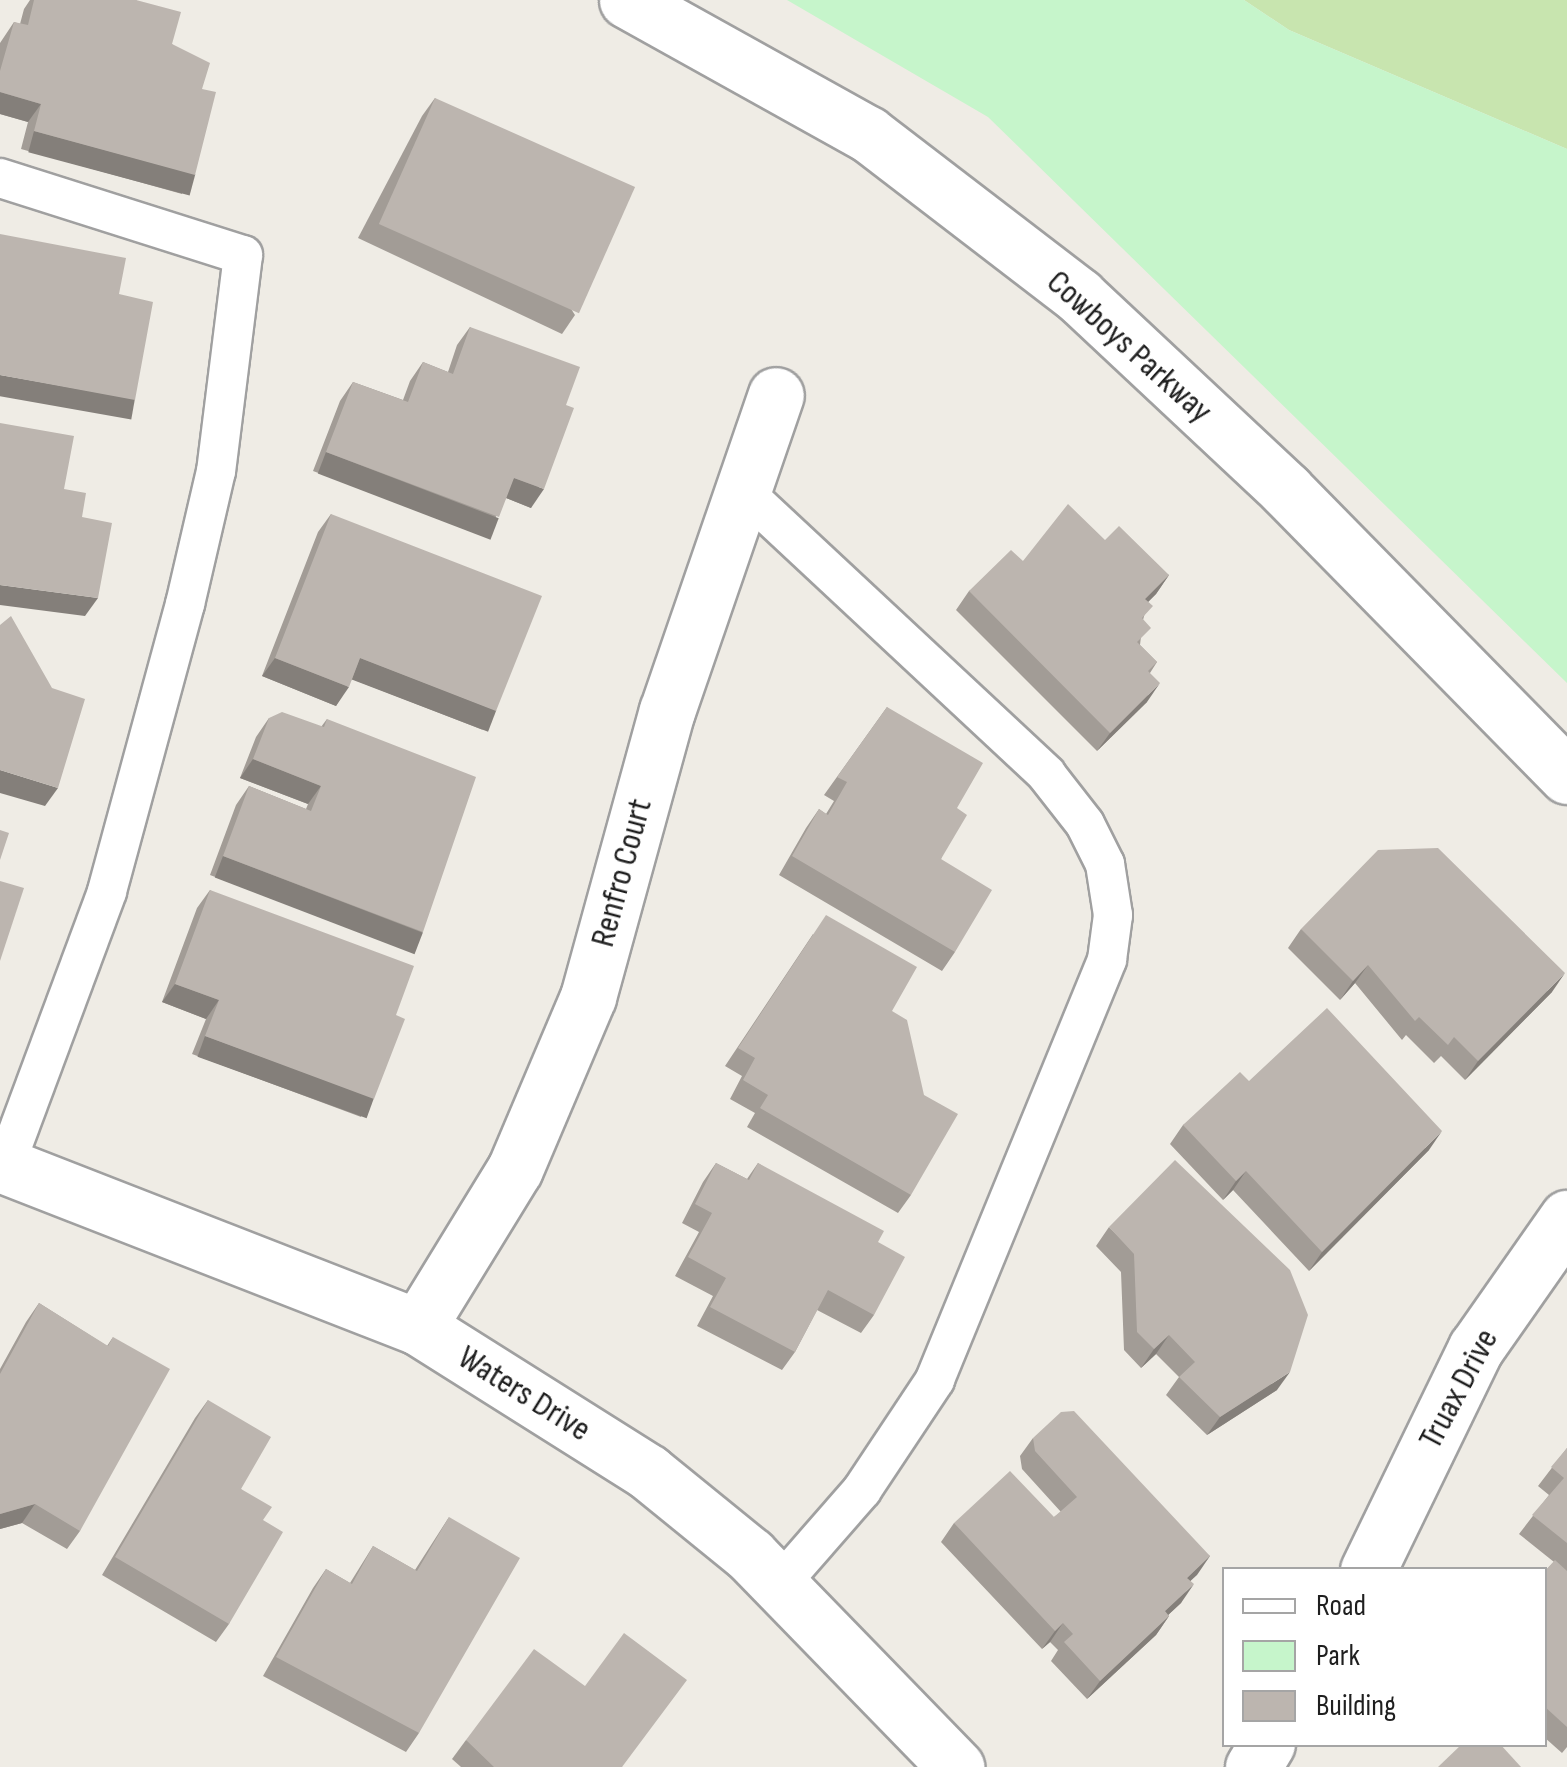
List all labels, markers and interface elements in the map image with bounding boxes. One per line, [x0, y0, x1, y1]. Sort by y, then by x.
street label: Cowboys Parkway [1038, 262, 1220, 432]
street label: Renfro Court [582, 794, 662, 952]
street label: Truax Drive [1410, 1322, 1508, 1456]
street label: Waters Drive [450, 1337, 598, 1451]
legend [1222, 1567, 1547, 1747]
text: Road [1316, 1588, 1366, 1624]
text: Park [1316, 1638, 1360, 1674]
text: Building [1316, 1688, 1396, 1724]

